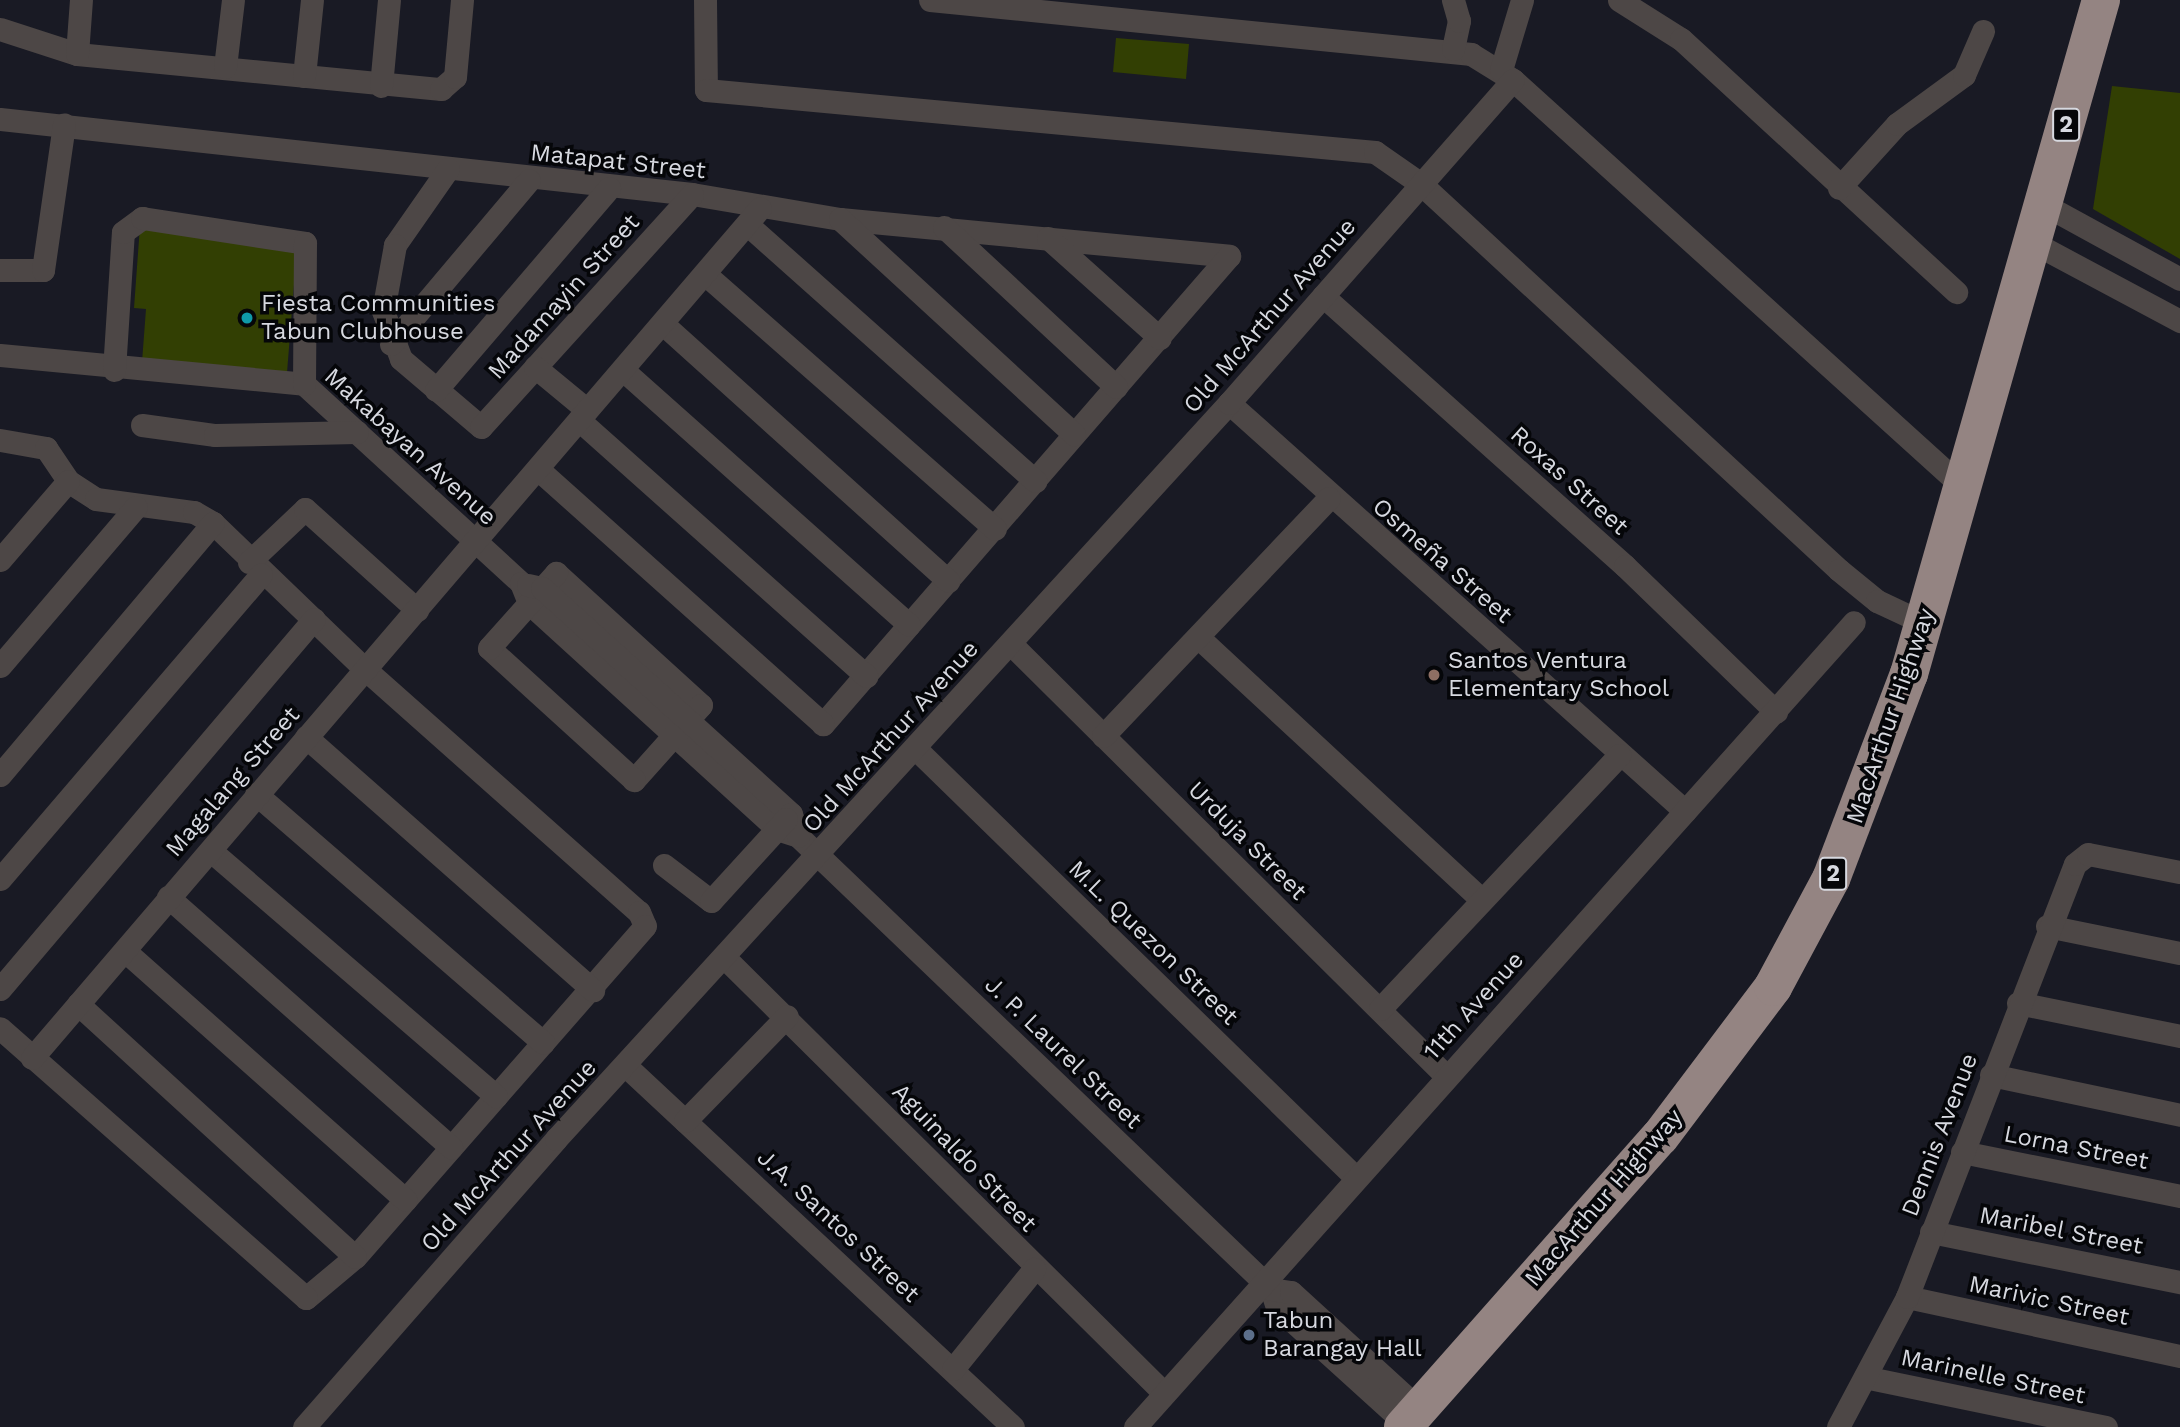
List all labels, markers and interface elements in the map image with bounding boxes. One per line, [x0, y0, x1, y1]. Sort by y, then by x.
road number: 2 [2052, 106, 2080, 144]
street label: Matapat Street [529, 138, 707, 186]
street label: Madamayin Street [482, 208, 646, 386]
street label: Old McArthur Avenue [1177, 212, 1363, 420]
place label: Fiesta Communities Tabun Clubhouse [261, 290, 496, 346]
marker: Fiesta Communities Tabun Clubhouse [239, 310, 255, 326]
street label: Makabayan Avenue [318, 362, 502, 532]
street label: Roxas Street [1504, 421, 1634, 541]
street label: Osmeña Street [1366, 492, 1518, 630]
street label: MacArthur Highway [1841, 604, 1941, 828]
street label: Old McArthur Avenue [797, 635, 985, 839]
place label: Santos Ventura Elementary School [1448, 647, 1670, 703]
marker: Santos Ventura Elementary School [1426, 667, 1442, 683]
street label: Magalang Street [160, 701, 306, 863]
street label: Urduja Street [1181, 775, 1313, 907]
road number: 2 [1819, 854, 1847, 894]
street label: M.L. Quezon Street [1062, 855, 1244, 1031]
street label: 11th Avenue [1418, 946, 1530, 1066]
street label: J. P. Laurel Street [978, 970, 1148, 1136]
street label: Dennis Avenue [1896, 1049, 1984, 1221]
street label: Old McArthur Avenue [415, 1054, 603, 1258]
street label: Aguinaldo Street [886, 1078, 1042, 1238]
street label: MacArthur Highway [1519, 1103, 1689, 1293]
street label: Lorna Street [2001, 1120, 2151, 1176]
street label: J.A. Santos Street [751, 1143, 925, 1309]
street label: Maribel Street [1976, 1201, 2146, 1261]
street label: Marivic Street [1966, 1270, 2132, 1332]
place label: Tabun Barangay Hall [1263, 1307, 1422, 1363]
marker: Tabun Barangay Hall [1241, 1327, 1257, 1343]
street label: Marinelle Street [1898, 1343, 2088, 1411]

